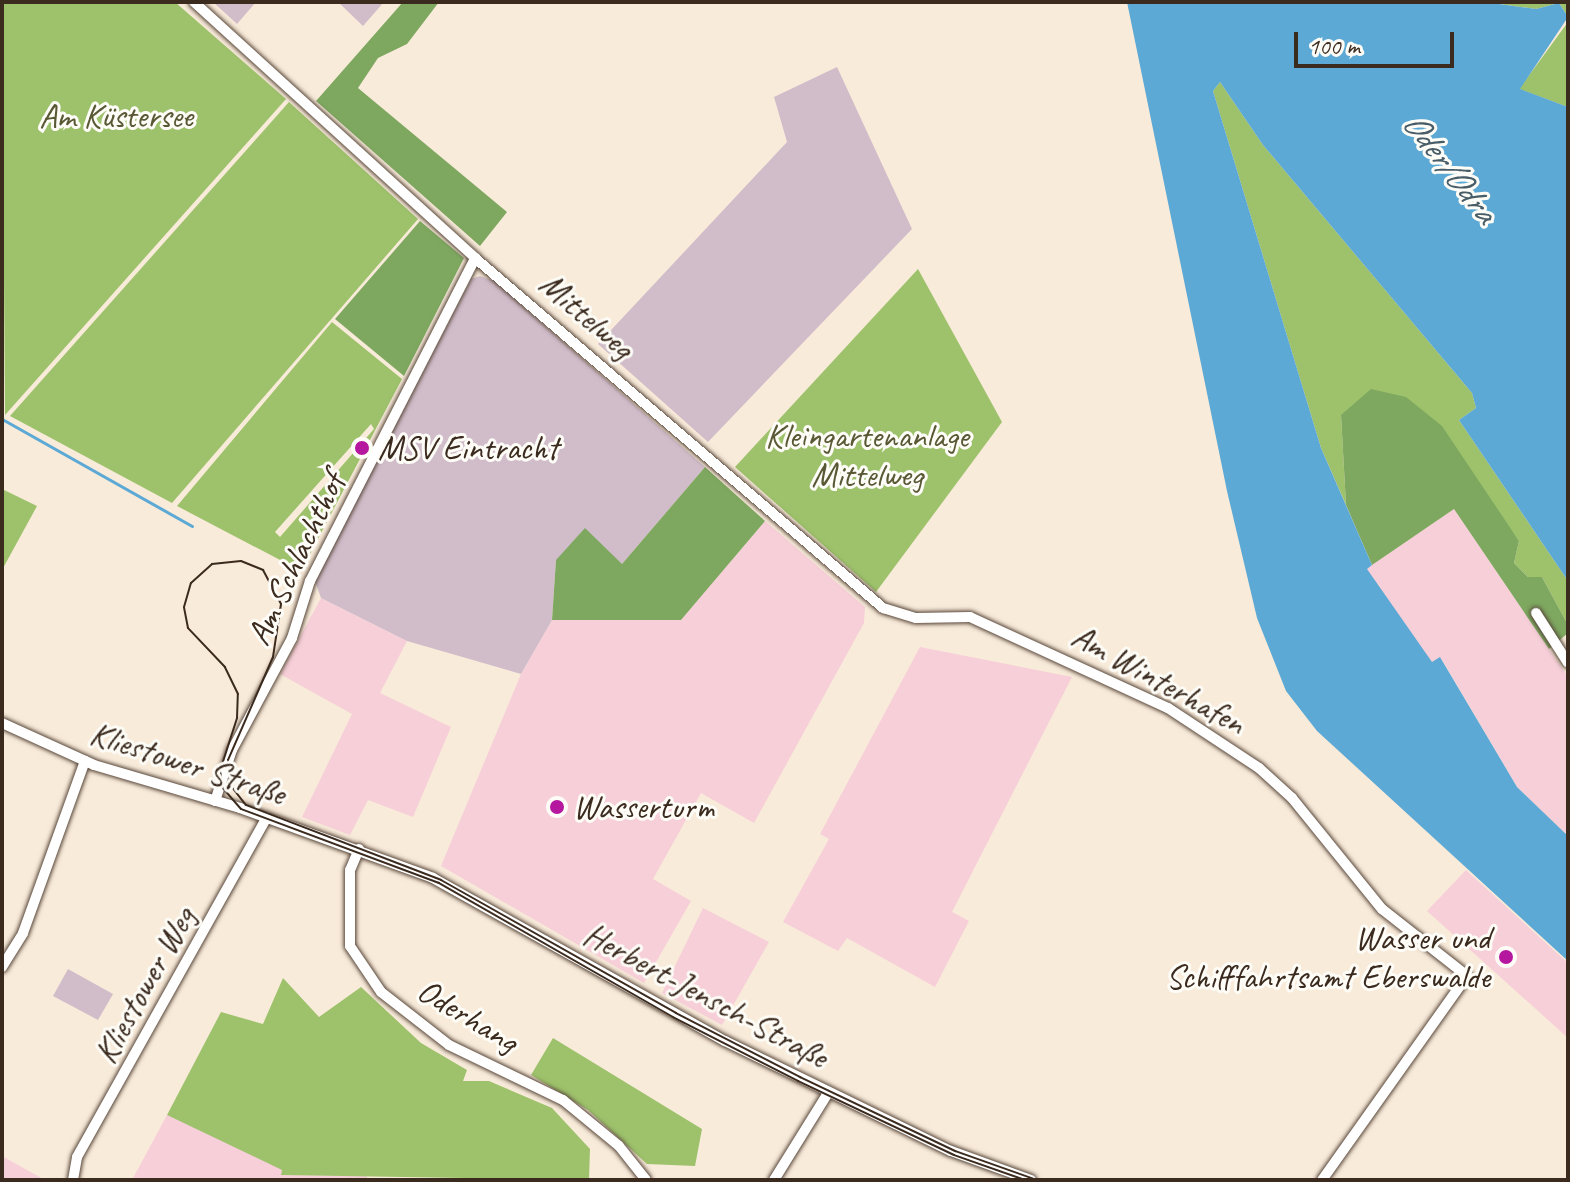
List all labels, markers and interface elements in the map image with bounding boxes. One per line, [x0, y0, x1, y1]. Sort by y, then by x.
scale bar [1298, 16, 1458, 66]
text: 100 m [1308, 31, 1360, 61]
park label: Am Küstersee [39, 96, 193, 136]
water label: Oder/Odra [1393, 103, 1507, 231]
street label: Mittelweg [532, 263, 642, 367]
park label: Kleingartenanlage Mittelweg [765, 415, 969, 494]
place label: MSV Eintracht [378, 428, 558, 468]
marker: MSV Eintracht [353, 439, 371, 457]
street label: Am Schlachthof [237, 467, 353, 651]
street label: Am Winterhafen [1065, 615, 1253, 743]
street label: Kliestower Straße [84, 712, 292, 814]
place label: Wasserturm [573, 787, 714, 827]
marker: Wasserturm [548, 798, 566, 816]
street label: Kliestower Weg [84, 900, 204, 1070]
street label: Herbert-Jensch-Straße [577, 913, 835, 1077]
place label: Wasser und Schifffahrtsamt Eberswalde [1166, 917, 1490, 996]
marker: Wasser und Schifffahrtsamt Eberswalde [1497, 948, 1515, 966]
street label: Oderhang [410, 969, 526, 1061]

